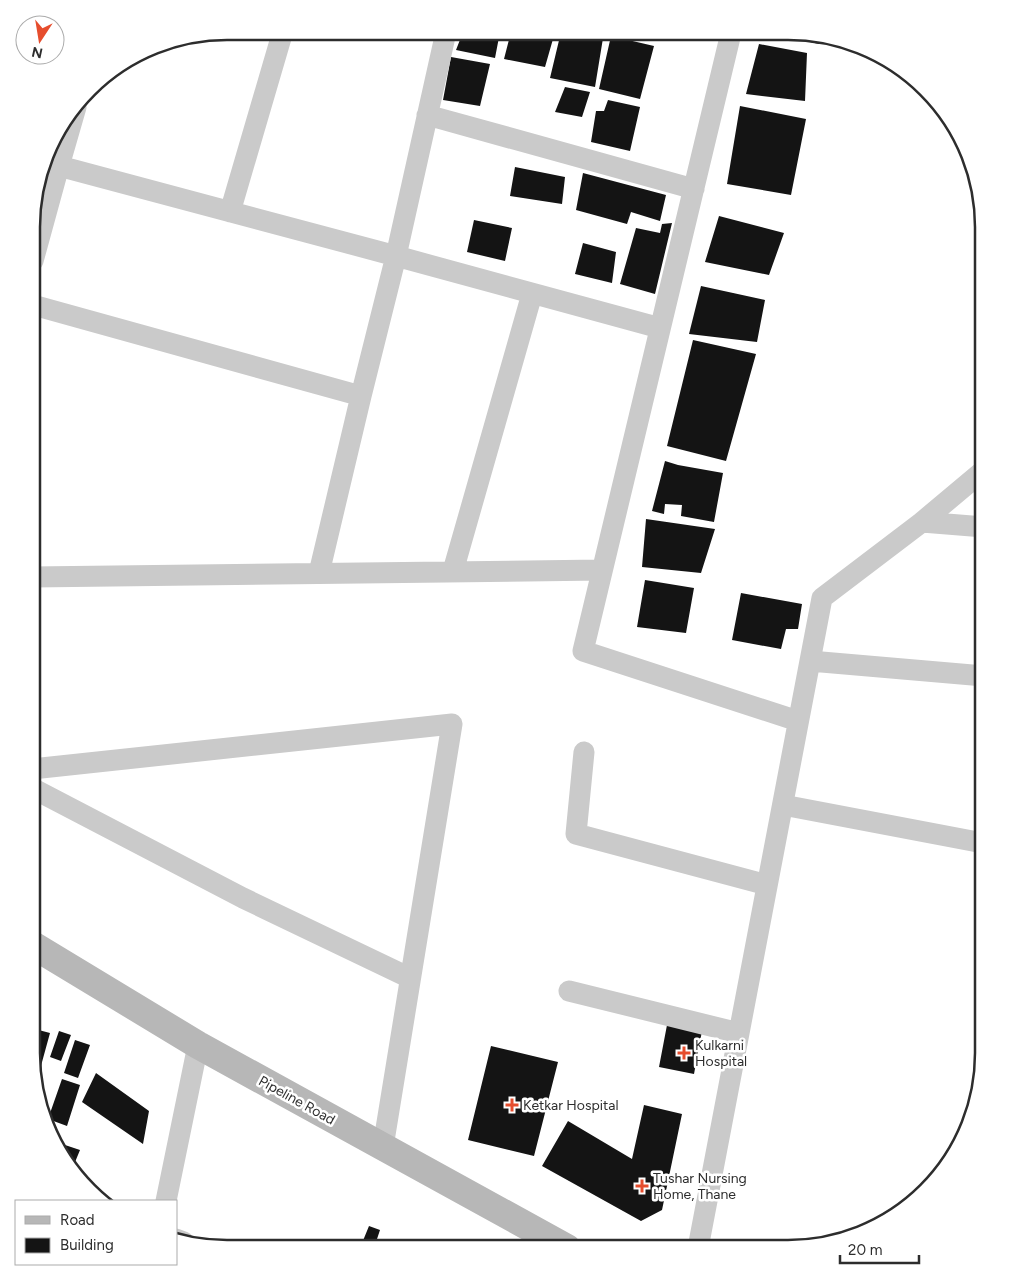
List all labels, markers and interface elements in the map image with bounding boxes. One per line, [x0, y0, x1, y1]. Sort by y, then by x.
north arrow [15, 15, 65, 65]
text: N [30, 43, 44, 62]
place label: Kulkarni Hospital [695, 1037, 747, 1070]
marker: Kulkarni Hospital [677, 1046, 691, 1060]
street label: Pipeline Road [256, 1072, 338, 1128]
place label: Ketkar Hospital [523, 1097, 618, 1114]
marker: Ketkar Hospital [505, 1098, 519, 1112]
place label: Tushar Nursing Home, Thane [653, 1170, 747, 1203]
marker: Tushar Nursing Home, Thane [635, 1179, 649, 1193]
legend [15, 1200, 178, 1265]
text: Road [60, 1211, 95, 1229]
scale bar [840, 1232, 919, 1264]
text: Building [60, 1236, 114, 1254]
text: 20 m [848, 1241, 882, 1259]

